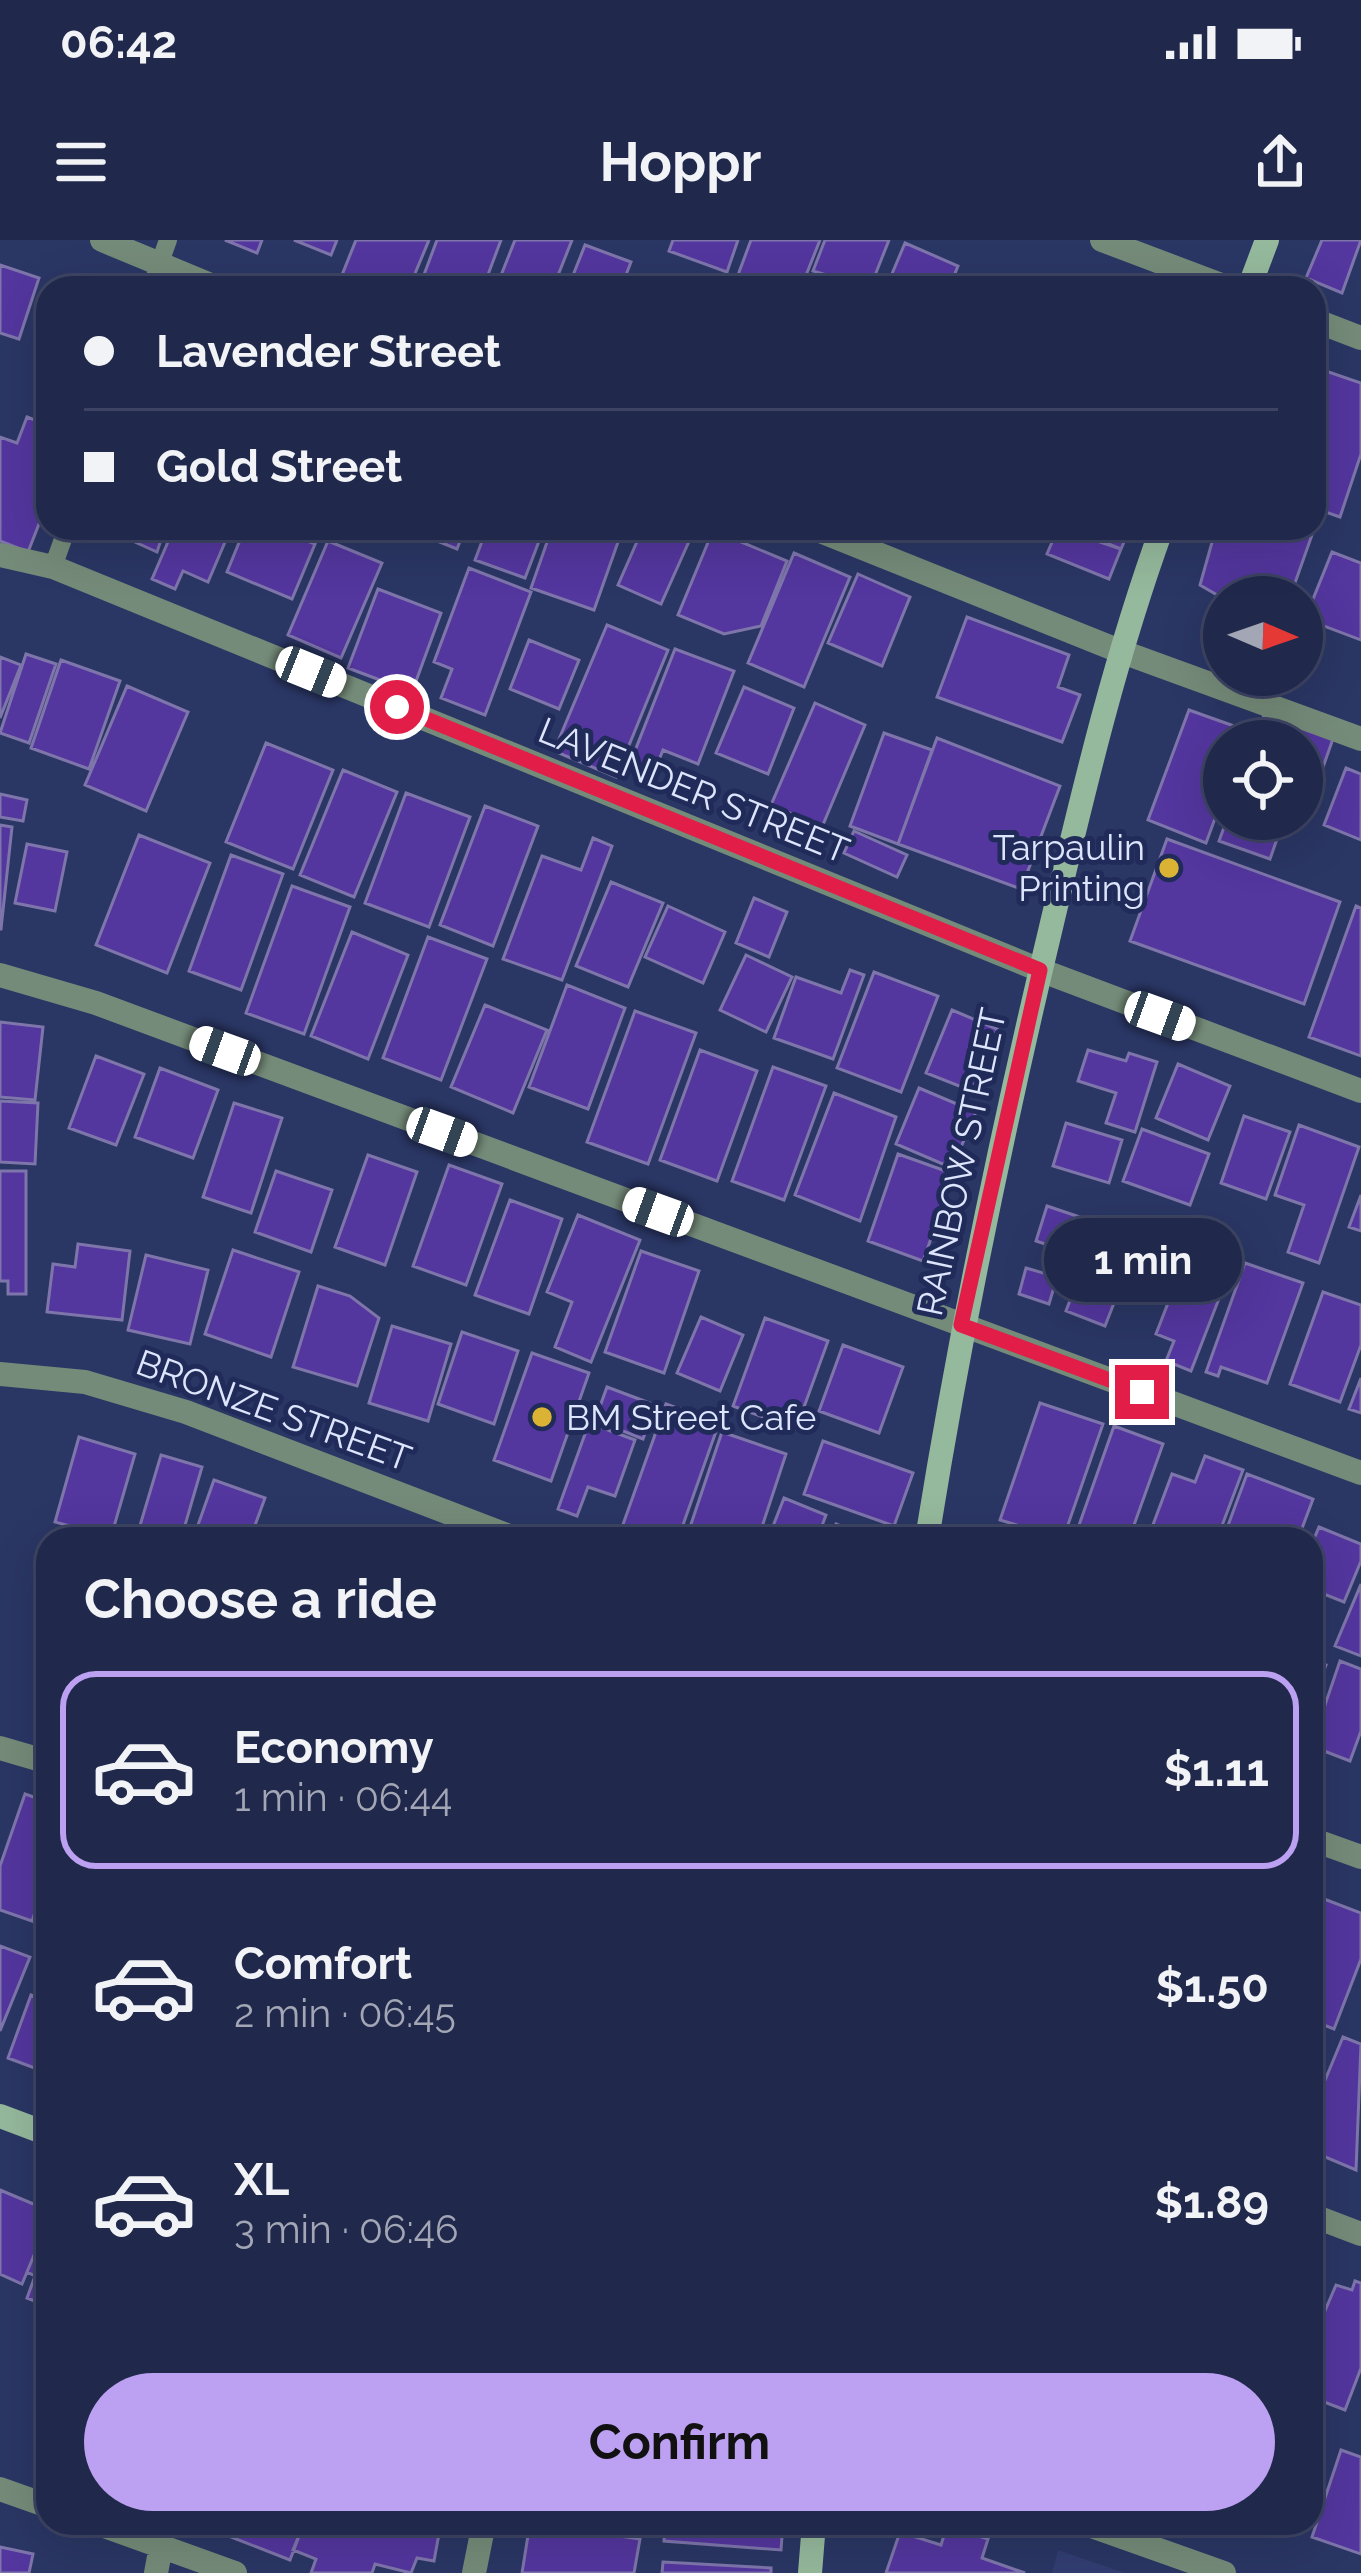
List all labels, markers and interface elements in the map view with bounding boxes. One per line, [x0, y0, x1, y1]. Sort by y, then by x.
text: 06:42 [60, 16, 177, 69]
icon: menu [48, 129, 114, 195]
icon: share [1247, 129, 1313, 195]
text: Hoppr [600, 130, 761, 194]
text: Lavender Street [156, 325, 501, 378]
text: Gold Street [156, 440, 402, 493]
north arrow [1203, 576, 1323, 696]
map controls [1203, 576, 1323, 840]
car [271, 642, 351, 702]
route start [370, 680, 424, 734]
street label: LAVENDER STREET [533, 709, 855, 871]
button: locate [1203, 720, 1323, 840]
place label: Tarpaulin Printing [993, 826, 1145, 909]
marker: Tarpaulin Printing [1156, 855, 1182, 881]
car [1120, 987, 1200, 1045]
street label: RAINBOW STREET [908, 1004, 1014, 1320]
car [185, 1022, 265, 1080]
car [402, 1103, 482, 1161]
car [618, 1183, 698, 1241]
callout: 1 min [1043, 1218, 1241, 1302]
text: 1 min [1094, 1237, 1192, 1283]
street label: BRONZE STREET [131, 1341, 417, 1479]
route end [1115, 1365, 1169, 1419]
place label: BM Street Cafe [566, 1396, 816, 1438]
marker: BM Street Cafe [529, 1404, 555, 1430]
text: Choose a ride [84, 1567, 437, 1631]
icon: car [90, 1716, 198, 1824]
text: Economy [234, 1721, 434, 1774]
text: $1.11 [1164, 1744, 1269, 1797]
text: 1 min · 06:44 [234, 1774, 452, 1820]
icon: car [90, 1932, 198, 2040]
text: Comfort [234, 1937, 412, 1990]
text: $1.50 [1156, 1960, 1269, 2013]
text: 2 min · 06:45 [234, 1990, 456, 2036]
icon: car [90, 2148, 198, 2256]
text: XL [234, 2153, 289, 2206]
text: $1.89 [1154, 2176, 1269, 2229]
text: 3 min · 06:46 [234, 2206, 459, 2252]
button: Confirm [84, 2373, 1275, 2511]

